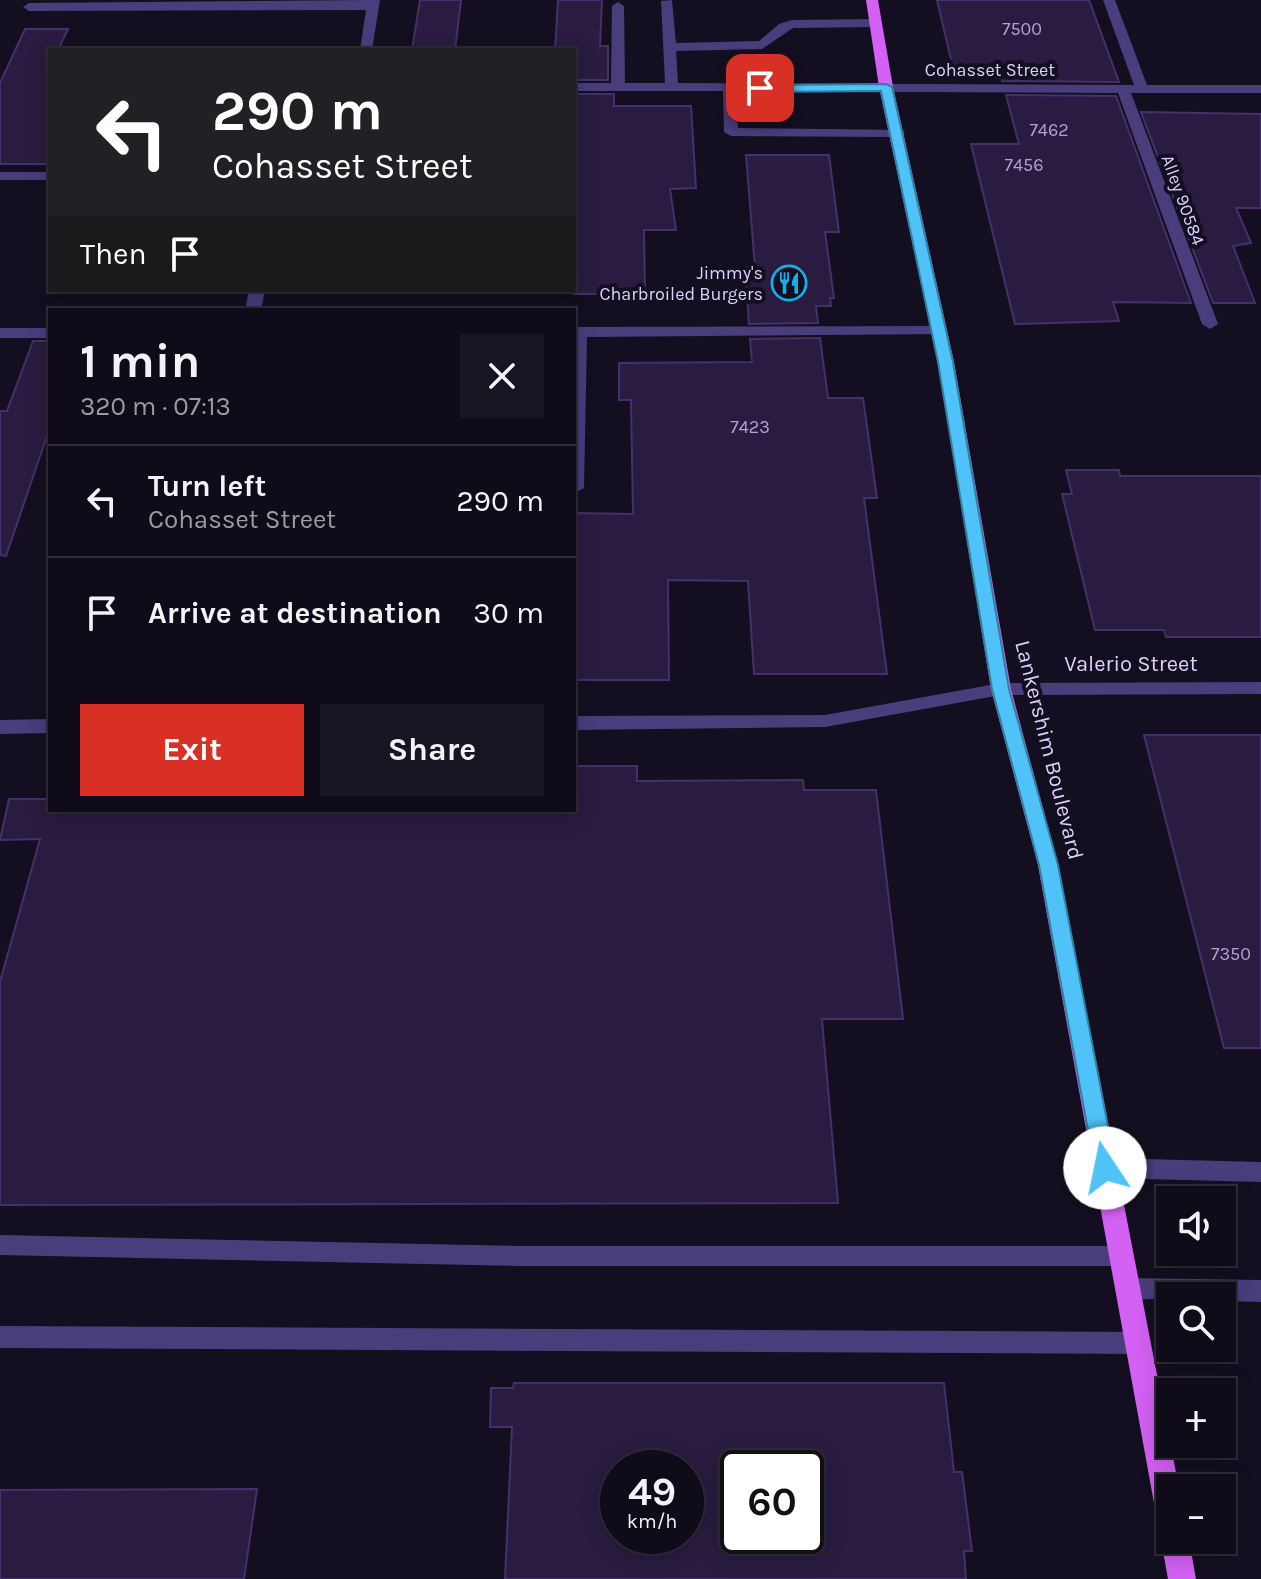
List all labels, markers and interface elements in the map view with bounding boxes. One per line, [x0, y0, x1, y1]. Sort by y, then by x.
house number: 7500 [1002, 18, 1042, 40]
pin [726, 54, 794, 122]
street label: Cohasset Street [925, 59, 1055, 81]
icon: arrive [738, 66, 782, 110]
text: 290 m [212, 78, 383, 143]
icon: left [80, 80, 184, 184]
house number: 7462 [1029, 119, 1069, 141]
text: Cohasset Street [212, 145, 473, 187]
street label: Alley 90584 [1156, 152, 1210, 248]
house number: 7456 [1005, 154, 1043, 176]
icon: arrive [163, 232, 207, 276]
text: Then [80, 236, 147, 272]
place label: Jimmy's Charbroiled Burgers [599, 262, 763, 305]
restaurant icon: Jimmy's Charbroiled Burgers [770, 264, 808, 302]
text: 1 min [80, 333, 200, 389]
button: close [460, 334, 544, 418]
text: 320 m · 07:13 [80, 391, 231, 422]
house number: 7423 [730, 416, 770, 438]
text: Turn left [148, 468, 266, 504]
icon: left [80, 479, 124, 523]
text: 290 m [456, 483, 544, 519]
text: Cohasset Street [148, 504, 336, 535]
icon: arrive [80, 591, 124, 635]
text: Arrive at destination [148, 595, 442, 631]
text: 30 m [473, 595, 544, 631]
street label: Lankershim Boulevard [1009, 638, 1089, 862]
street label: Valerio Street [1064, 651, 1198, 677]
button: Exit [80, 704, 304, 796]
button: Share [320, 704, 544, 796]
house number: 7350 [1211, 943, 1251, 965]
position arrow [1063, 1126, 1147, 1210]
map controls [1156, 1186, 1236, 1554]
button: sound [1156, 1186, 1236, 1266]
button: search [1156, 1282, 1236, 1362]
button: + [1156, 1378, 1236, 1458]
speed limit sign: 60 [720, 1450, 824, 1554]
text: 49 [628, 1468, 676, 1515]
button: − [1156, 1474, 1236, 1554]
text: km/h [627, 1510, 677, 1533]

